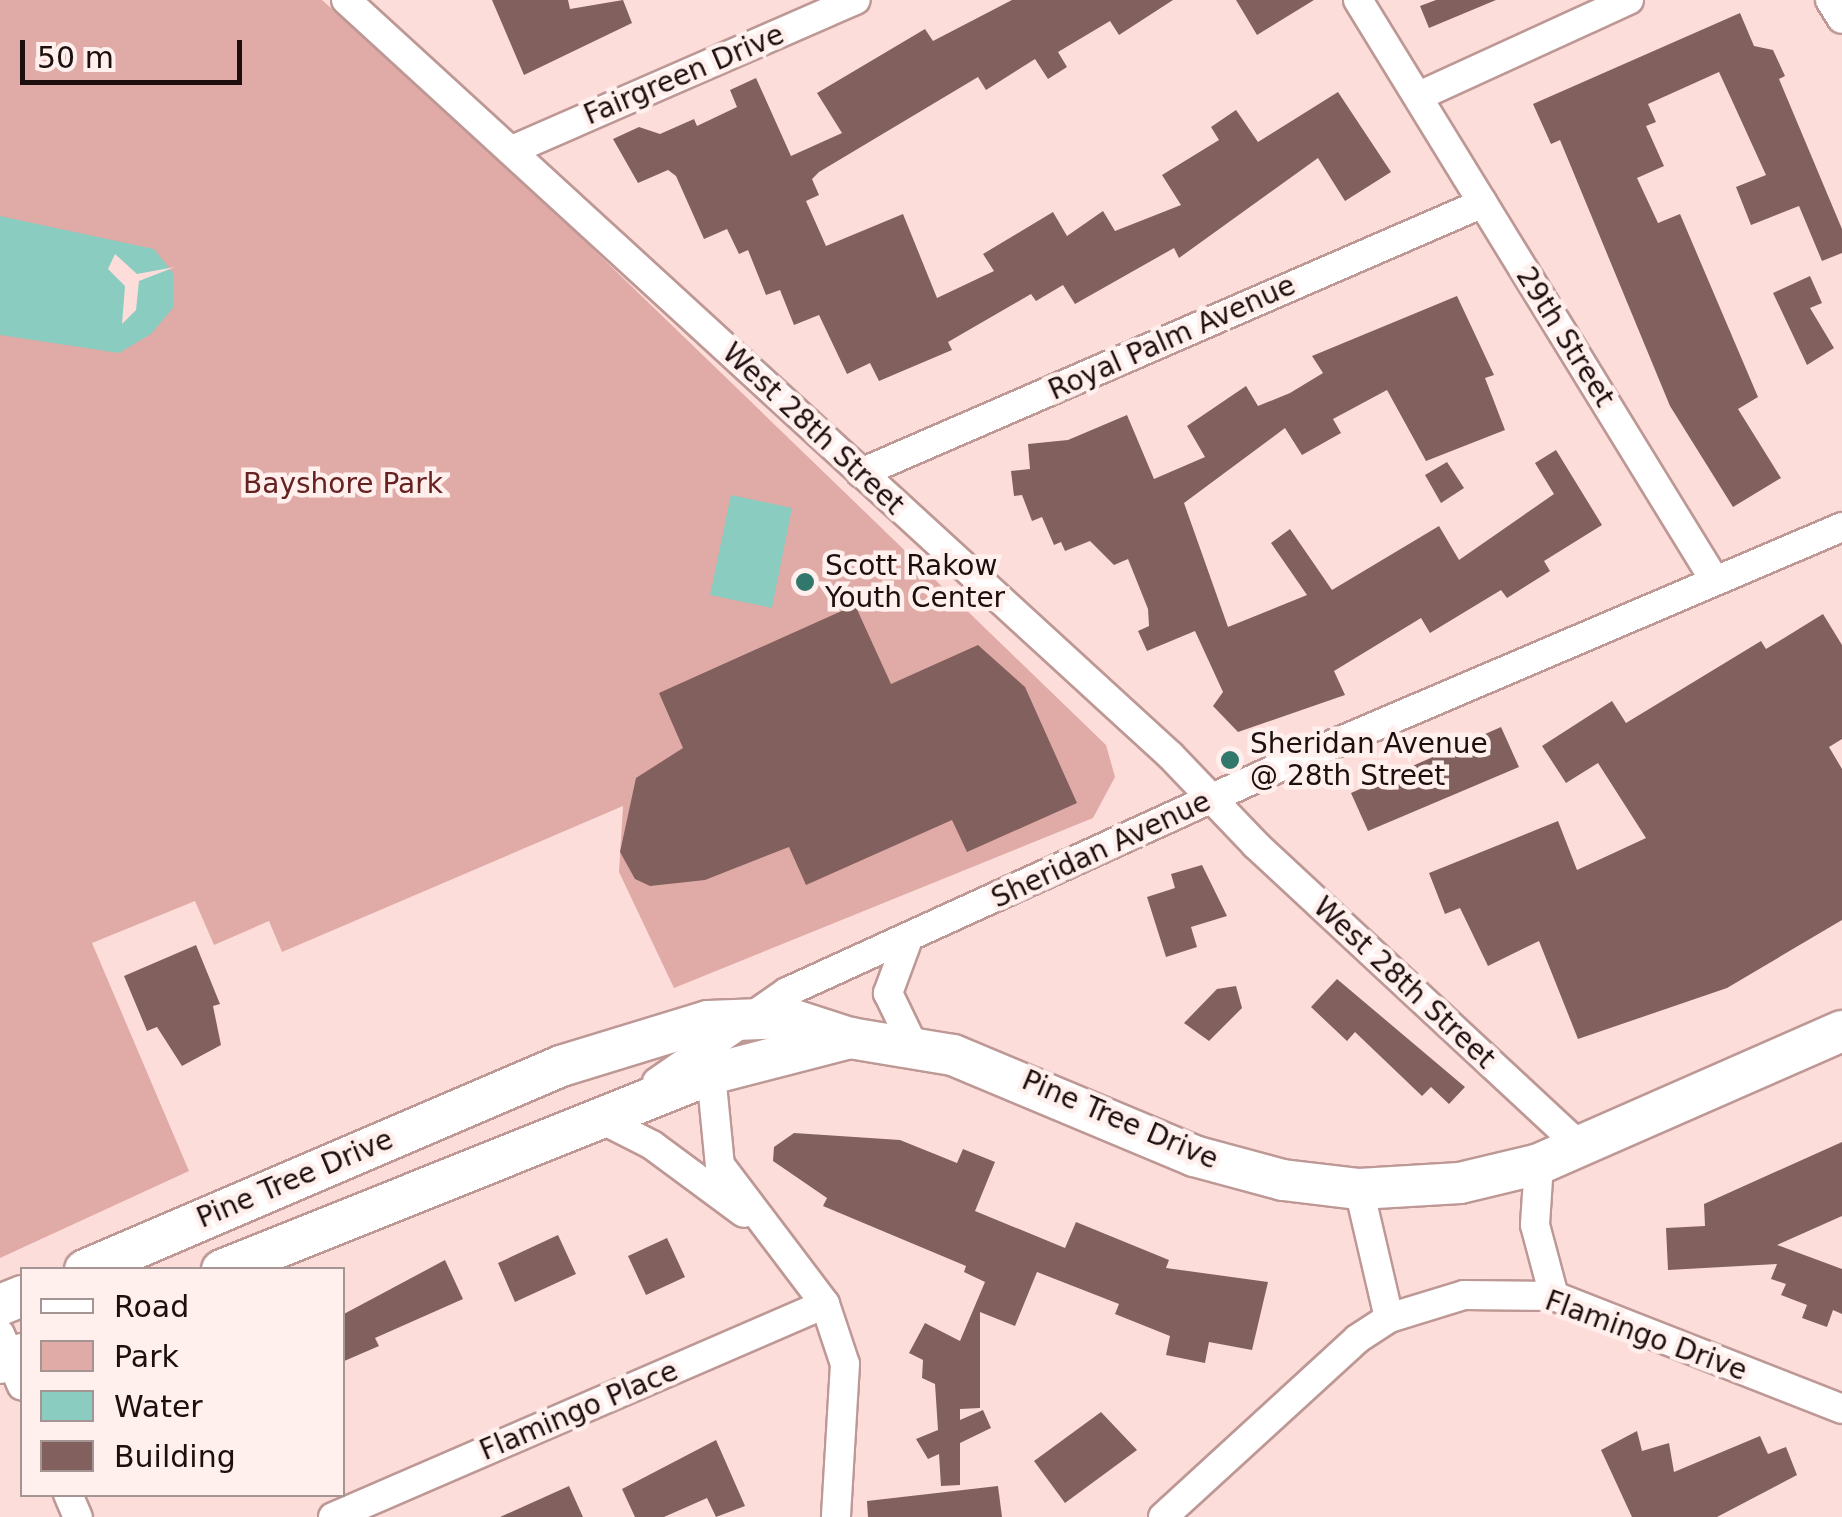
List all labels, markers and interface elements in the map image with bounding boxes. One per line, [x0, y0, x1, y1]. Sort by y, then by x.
street label: Fairgreen Drive [579, 18, 789, 132]
scale bar [25, 20, 248, 82]
text: 50 m [37, 40, 114, 75]
street label: 29th Street [1509, 261, 1621, 413]
street label: Royal Palm Avenue [1043, 268, 1301, 408]
street label: West 28th Street [715, 336, 911, 522]
park label: Bayshore Park [243, 467, 443, 501]
place label: Scott Rakow Youth Center [825, 549, 1005, 615]
marker: Scott Rakow Youth Center [794, 571, 816, 593]
place label: Sheridan Avenue @ 28th Street [1250, 727, 1488, 793]
marker: Sheridan Avenue @ 28th Street [1219, 749, 1241, 771]
street label: Sheridan Avenue [986, 785, 1216, 915]
street label: West 28th Street [1306, 890, 1502, 1076]
street label: Pine Tree Drive [1017, 1064, 1223, 1176]
street label: Pine Tree Drive [192, 1123, 398, 1235]
legend [20, 1267, 345, 1497]
street label: Flamingo Drive [1541, 1284, 1751, 1388]
text: Road [114, 1289, 189, 1324]
text: Park [114, 1339, 179, 1374]
street label: Flamingo Place [475, 1354, 683, 1468]
text: Water [114, 1389, 203, 1424]
text: Building [114, 1439, 236, 1474]

